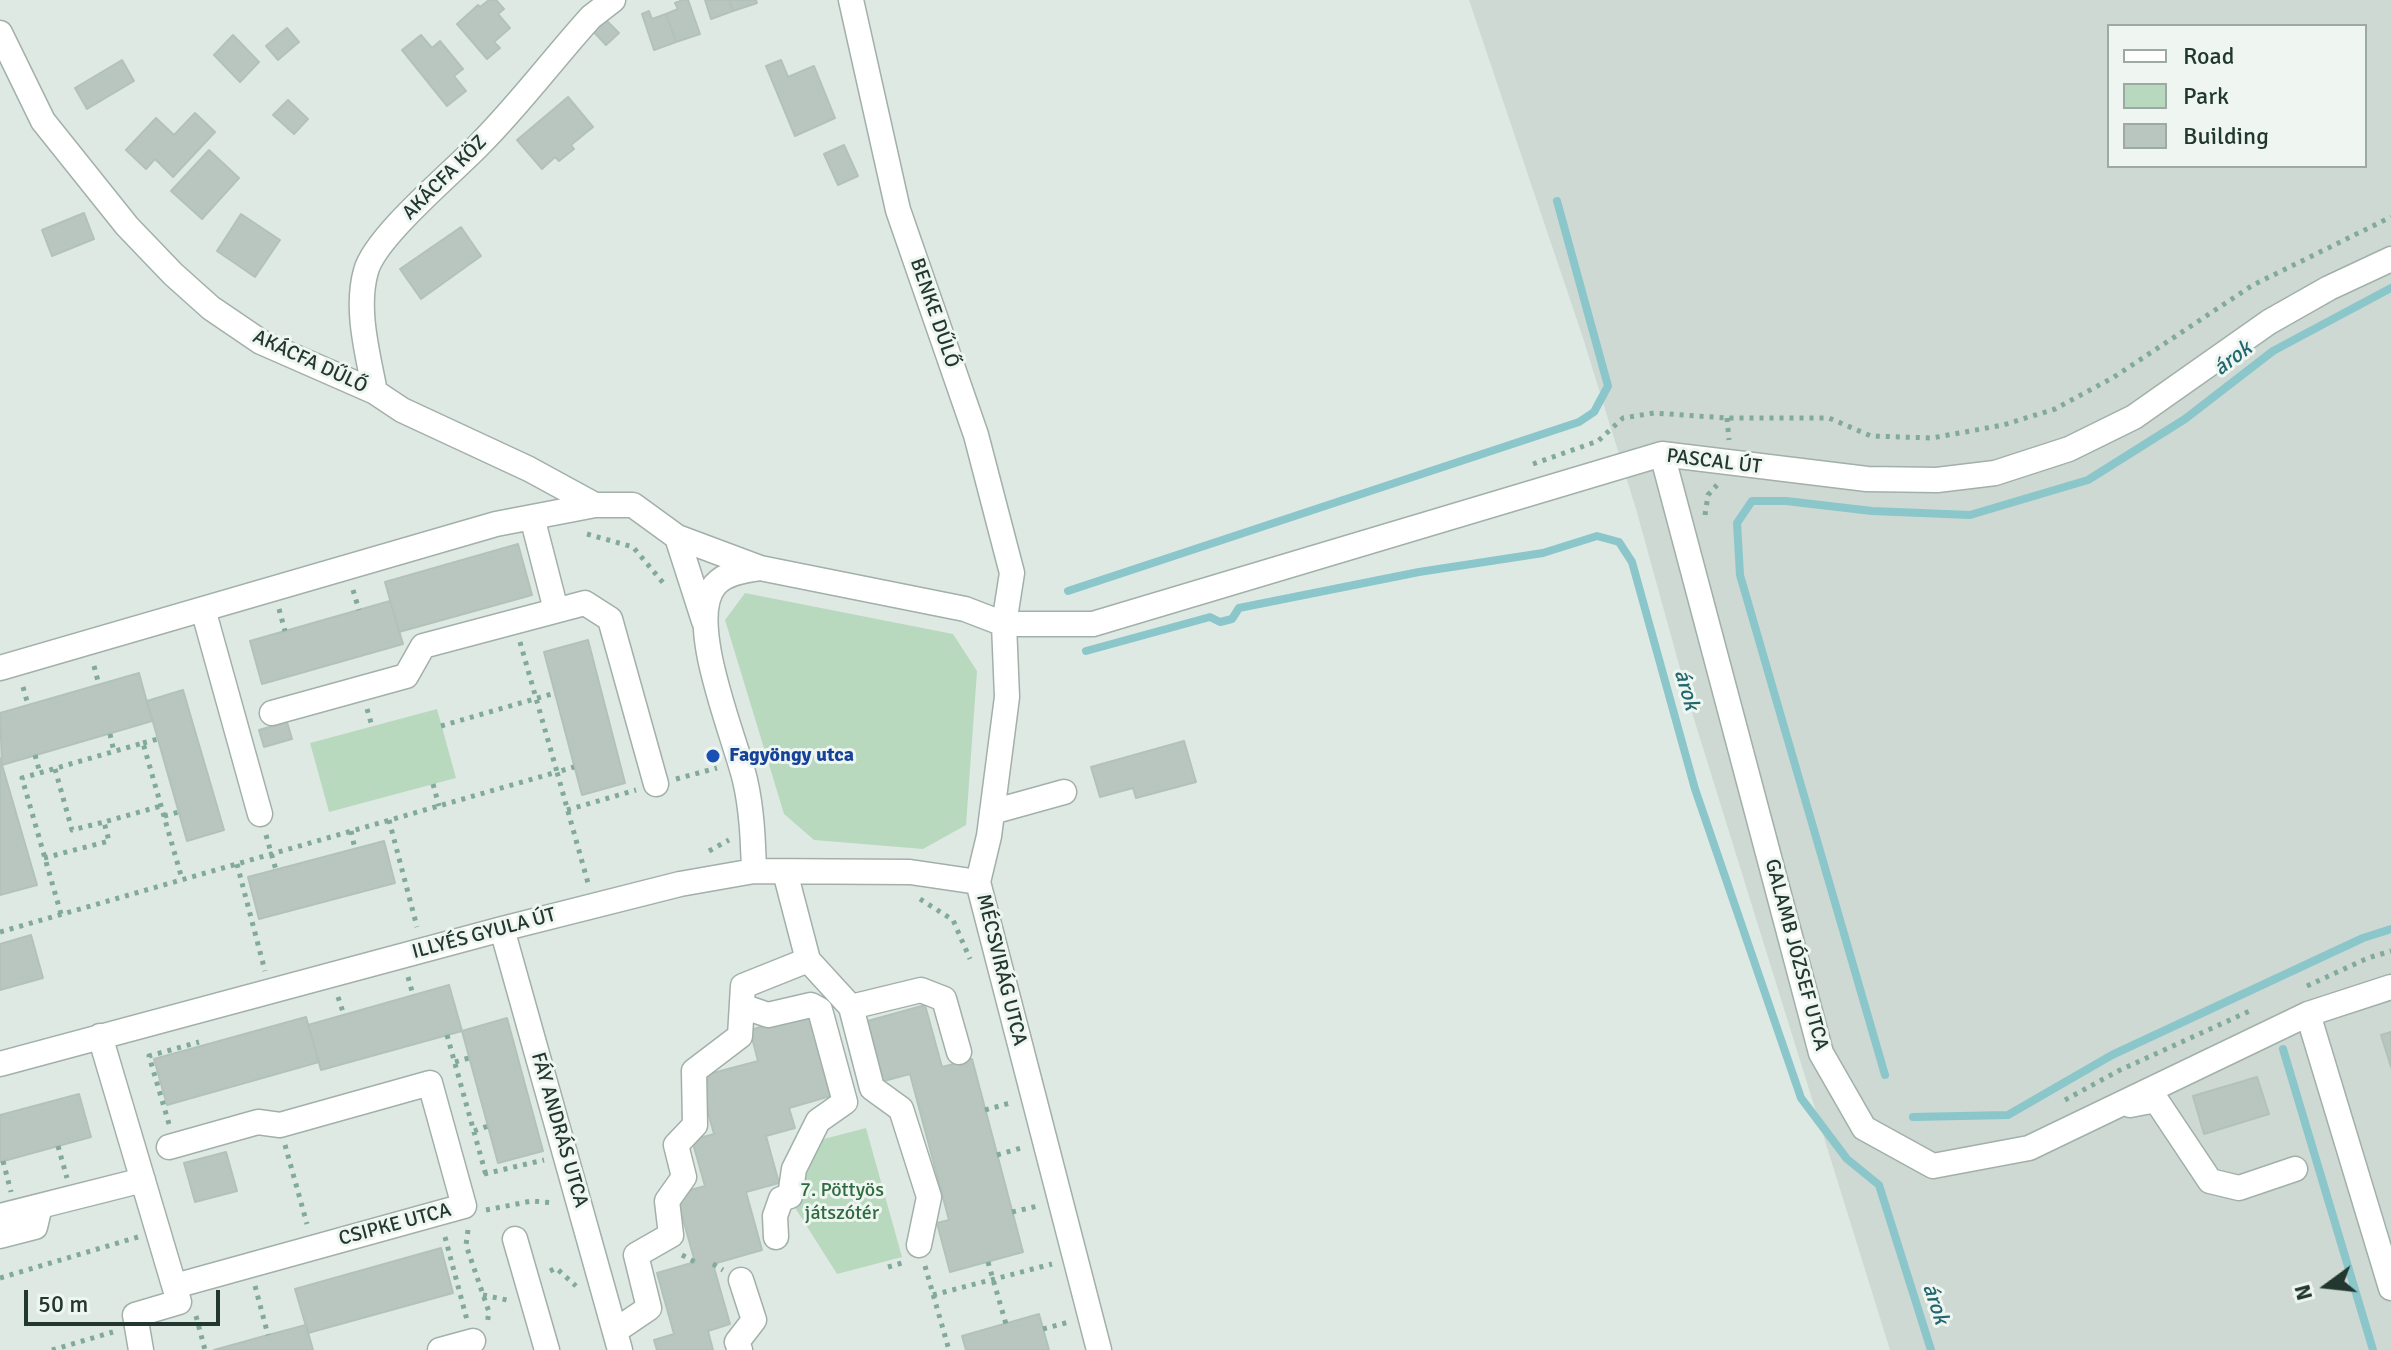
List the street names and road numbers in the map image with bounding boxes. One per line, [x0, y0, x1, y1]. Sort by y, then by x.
street label: AKÁCFA KÖZ [398, 131, 492, 225]
street label: BENKE DŰLŐ [904, 255, 964, 371]
street label: AKÁCFA DŰLŐ [249, 325, 371, 399]
street label: PASCAL ÚT [1665, 444, 1763, 480]
street label: GALAMB JÓZSEF UTCA [1759, 857, 1833, 1053]
street label: MÉCSVIRÁG UTCA [971, 892, 1031, 1048]
street label: ILLYÉS GYULA ÚT [410, 903, 558, 965]
street label: FÁY ANDRÁS UTCA [525, 1050, 593, 1210]
street label: CSIPKE UTCA [336, 1199, 454, 1251]

